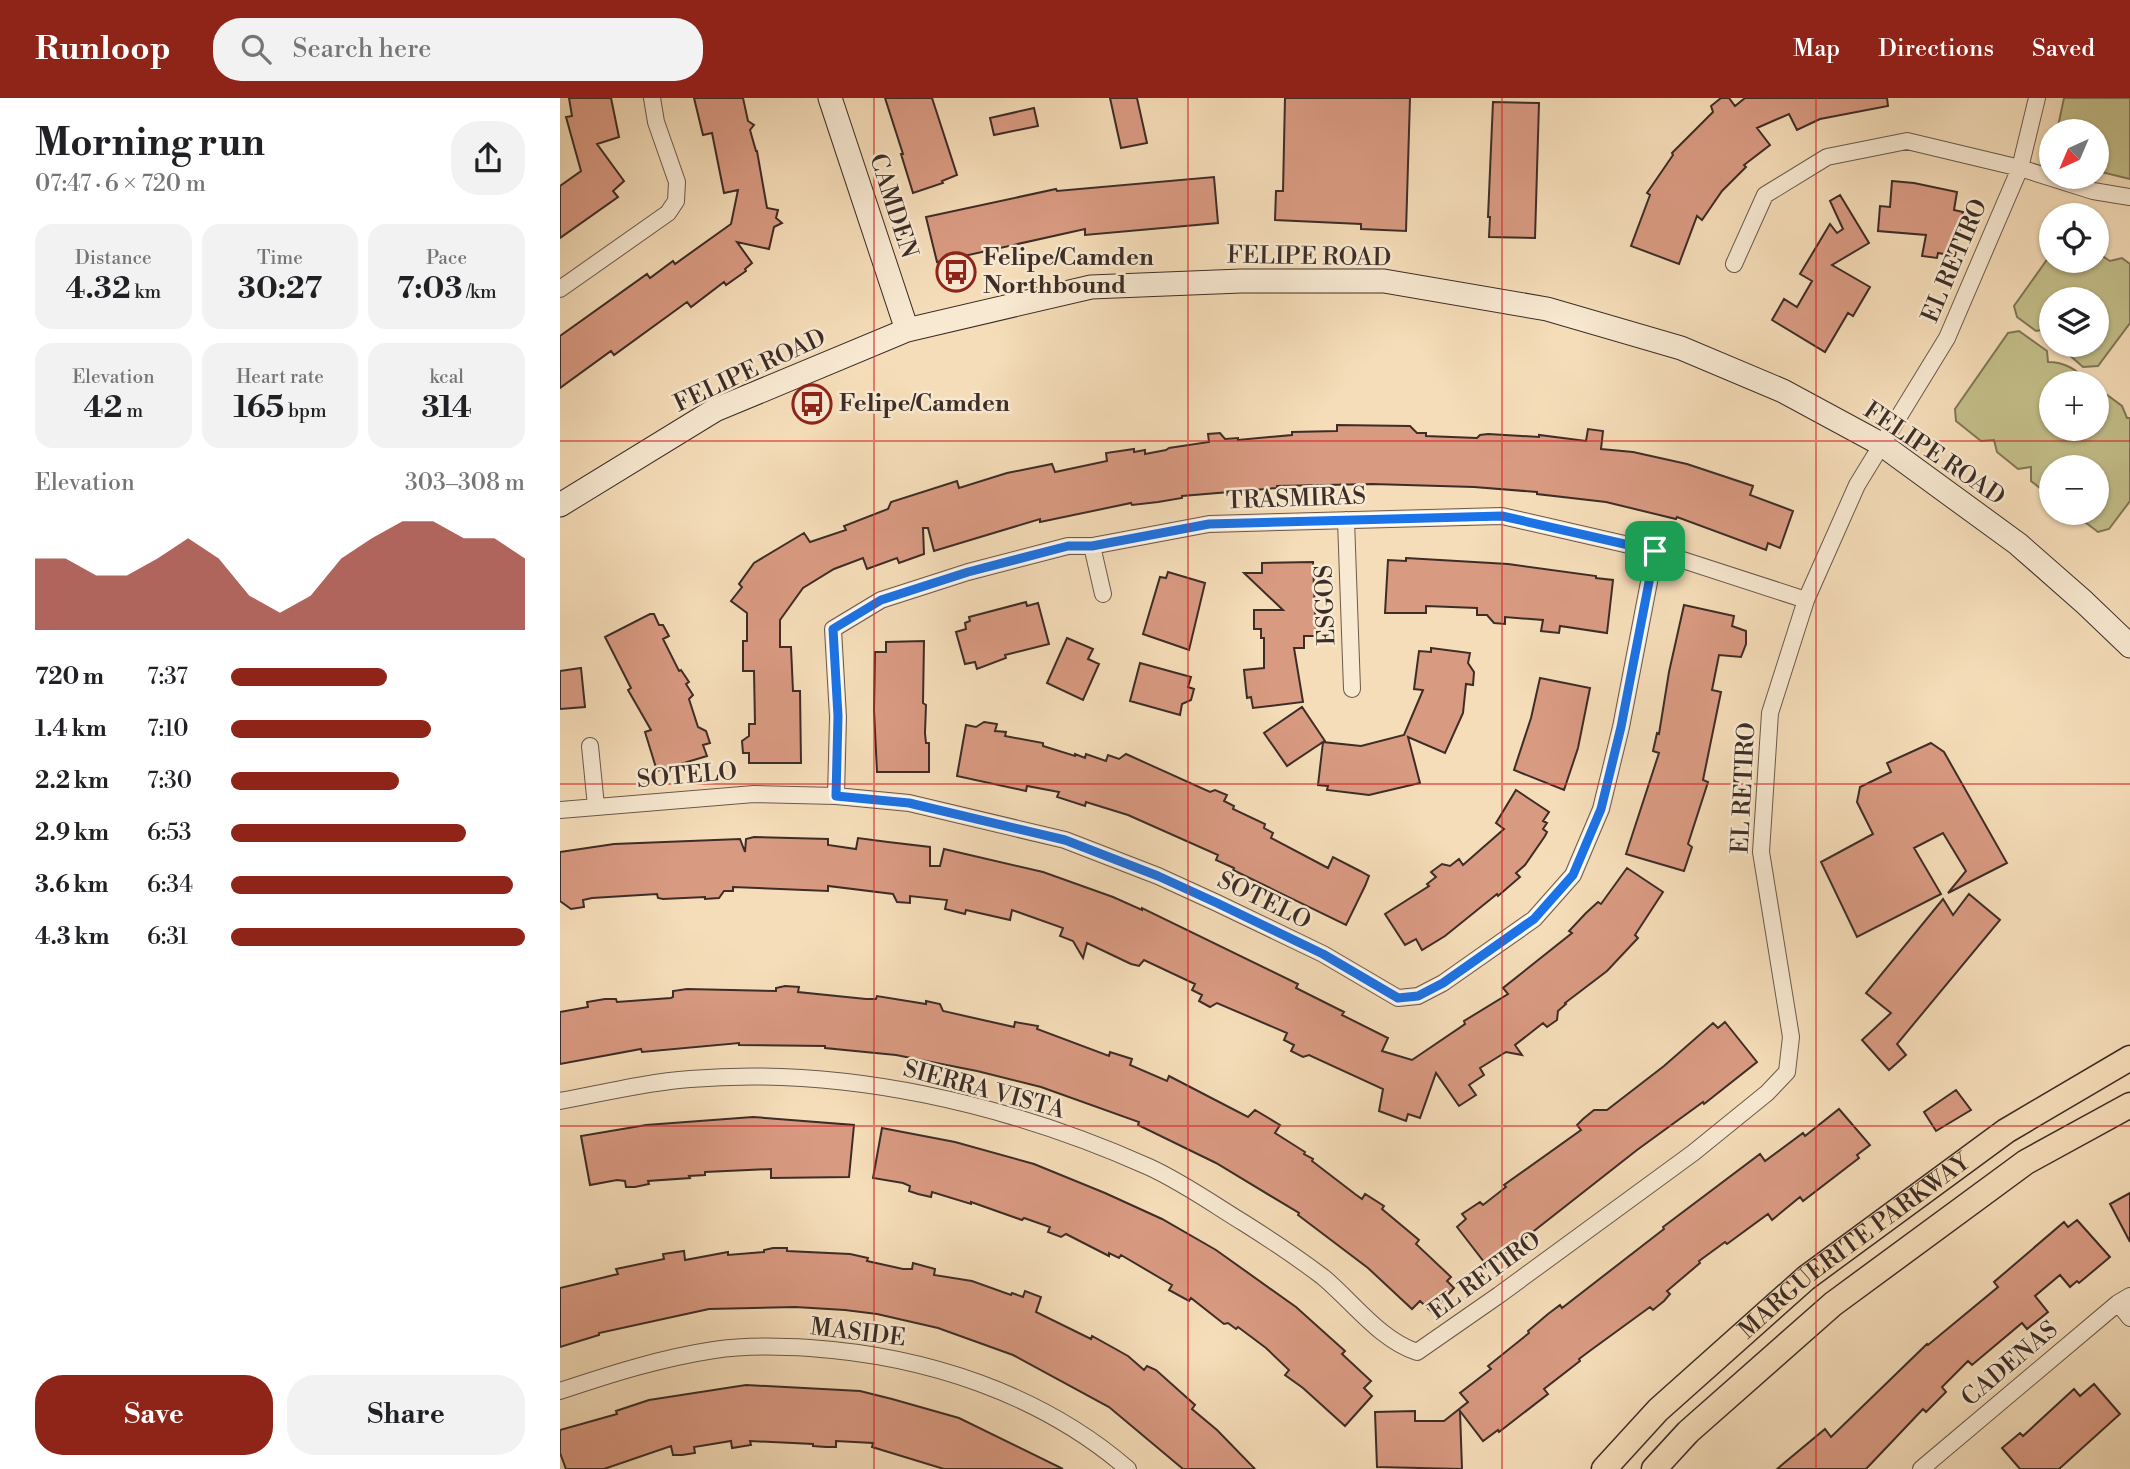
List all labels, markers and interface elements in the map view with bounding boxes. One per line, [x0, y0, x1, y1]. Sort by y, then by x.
search box [213, 18, 703, 81]
text: Runloop [35, 29, 171, 70]
icon: search [237, 30, 275, 68]
text: Search here [293, 33, 431, 65]
text: Map [1793, 34, 1840, 64]
text: Directions [1878, 34, 1994, 64]
text: Saved [2032, 34, 2095, 64]
north arrow [2039, 119, 2109, 189]
map controls [2039, 119, 2109, 525]
text: Morning run [35, 120, 265, 167]
button: share [451, 121, 525, 195]
street label: CAMDEN [862, 150, 924, 262]
text: 07:47 · 6 × 720 m [35, 170, 206, 198]
street label: EL RETIRO [1916, 195, 1994, 327]
button: locate [2039, 203, 2109, 273]
street label: FELIPE ROAD [1227, 241, 1391, 273]
place label: Felipe/Camden Northbound [983, 243, 1154, 301]
text: Distance [75, 246, 152, 270]
text: Time [257, 246, 303, 270]
text: Pace [426, 246, 467, 270]
bus stop icon: Felipe/Camden Northbound [935, 251, 977, 293]
text: 4.32 [66, 270, 131, 308]
text: 30:27 [238, 270, 322, 308]
text: 7:03 [397, 270, 462, 308]
text: km [131, 280, 161, 304]
text: /km [462, 280, 497, 304]
button: layers [2039, 287, 2109, 357]
street label: FELIPE ROAD [669, 323, 831, 419]
text: Elevation [72, 365, 154, 389]
text: Heart rate [236, 365, 324, 389]
text: kcal [429, 365, 464, 389]
button: + [2039, 371, 2109, 441]
bus stop icon: Felipe/Camden [791, 383, 833, 425]
text: 42 [84, 389, 122, 427]
text: 165 [233, 389, 284, 427]
text: 314 [421, 389, 472, 427]
place label: Felipe/Camden [839, 389, 1010, 419]
street label: FELIPE ROAD [1857, 396, 2011, 512]
text: m [122, 399, 143, 423]
text: bpm [284, 399, 327, 423]
button: − [2039, 455, 2109, 525]
text: Elevation [35, 469, 135, 497]
text: 303–308 m [405, 469, 525, 497]
street label: TRASMIRAS [1225, 482, 1367, 516]
pin [1625, 521, 1685, 581]
icon: arrive [1636, 532, 1674, 570]
street label: ESGOS [1310, 564, 1342, 646]
text: 720 m [35, 663, 104, 691]
text: 7:37 [147, 663, 188, 691]
text: 1.4 km [35, 715, 107, 743]
text: 7:10 [147, 715, 189, 743]
street label: EL RETIRO [1726, 722, 1762, 854]
street label: SOTELO [636, 757, 738, 795]
text: 2.2 km [35, 767, 109, 795]
text: 7:30 [147, 767, 192, 795]
text: 2.9 km [35, 819, 109, 847]
text: 6:53 [147, 819, 192, 847]
street label: SOTELO [1212, 865, 1316, 937]
text: 3.6 km [35, 871, 108, 899]
text: 6:34 [147, 871, 193, 899]
text: 4.3 km [35, 923, 109, 951]
text: 6:31 [147, 923, 188, 951]
street label: SIERRA VISTA [900, 1054, 1069, 1126]
street label: MARGUERITE PARKWAY [1733, 1147, 1977, 1346]
street label: EL RETIRO [1423, 1225, 1547, 1327]
street label: MASIDE [809, 1312, 907, 1354]
street label: CADENAS [1956, 1315, 2064, 1413]
button: Save [35, 1375, 273, 1455]
button: Share [287, 1375, 525, 1455]

